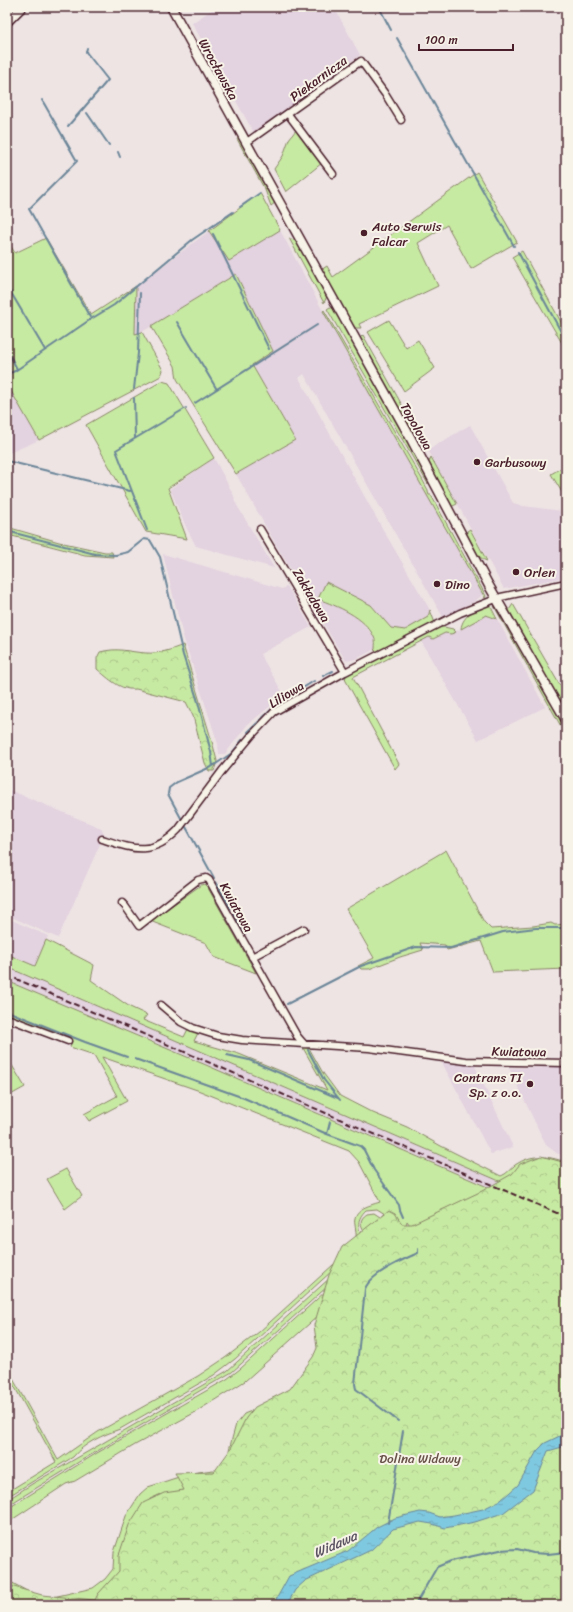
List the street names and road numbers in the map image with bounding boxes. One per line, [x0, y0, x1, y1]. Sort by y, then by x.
street label: Wrocławska [192, 34, 245, 105]
street label: Piekarnicza [285, 49, 352, 107]
street label: Topolowa [394, 398, 439, 455]
street label: Zakładowa [286, 564, 337, 627]
street label: Liliowa [264, 674, 309, 714]
street label: Kwiatowa [213, 878, 260, 937]
street label: Kwiatowa [491, 1040, 547, 1063]

